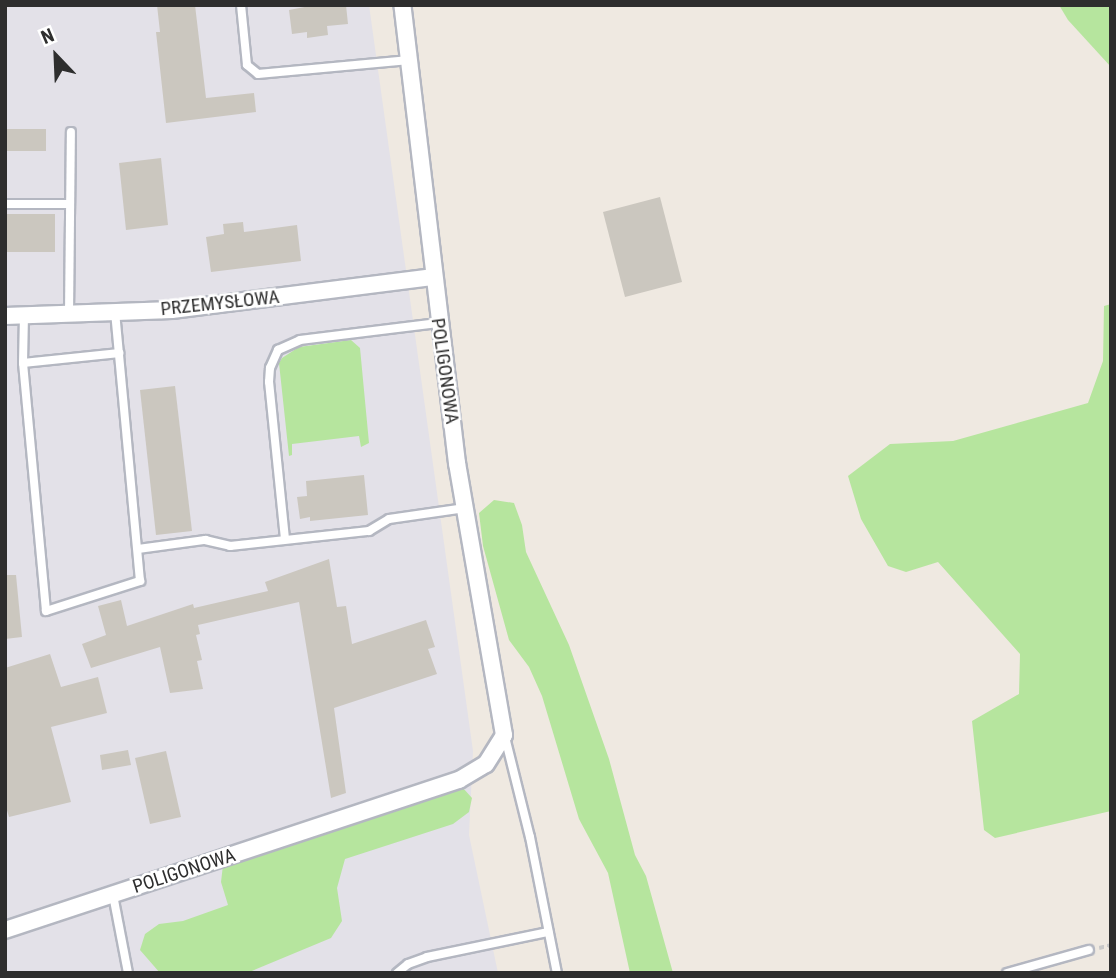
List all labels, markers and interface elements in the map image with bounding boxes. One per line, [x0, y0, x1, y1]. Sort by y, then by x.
north arrow [21, 21, 91, 91]
text: N [38, 23, 57, 49]
street label: PRZEMYSŁOWA [160, 285, 280, 321]
street label: POLIGONOWA [426, 317, 464, 425]
street label: POLIGONOWA [130, 844, 238, 898]

